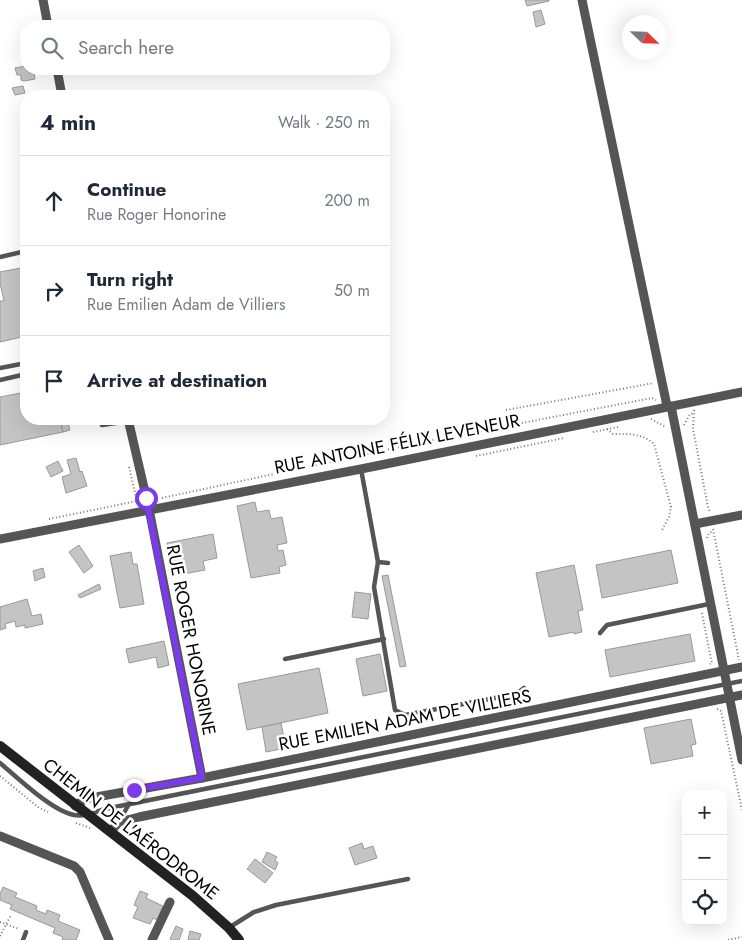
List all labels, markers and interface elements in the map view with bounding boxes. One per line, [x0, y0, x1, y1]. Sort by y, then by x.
north arrow [622, 15, 667, 60]
search box [20, 20, 390, 75]
icon: search [38, 34, 66, 62]
text: Search here [78, 34, 174, 61]
text: 4 min [40, 108, 96, 138]
text: Walk · 250 m [278, 111, 370, 134]
text: Continue [87, 176, 166, 203]
icon: ahead [40, 187, 68, 215]
text: 200 m [324, 189, 370, 212]
text: Rue Roger Honorine [87, 203, 226, 226]
text: Turn right [87, 266, 173, 293]
icon: right [40, 277, 68, 305]
text: 50 m [334, 279, 370, 302]
text: Rue Emilien Adam de Villiers [87, 293, 285, 316]
icon: arrive [40, 367, 68, 395]
text: Arrive at destination [87, 367, 267, 394]
street label: RUE ANTOINE FÉLIX LEVENEUR [272, 407, 522, 481]
route start [135, 487, 158, 510]
street label: RUE ROGER HONORINE [160, 542, 222, 738]
street label: RUE EMILIEN ADAM DE VILLIERS [276, 683, 534, 757]
street label: CHEMIN DE L'AÉRODROME [37, 752, 225, 906]
route end [123, 779, 146, 802]
map controls [682, 790, 727, 925]
button: + [682, 790, 727, 835]
button: − [682, 835, 727, 880]
button: locate [682, 880, 727, 925]

